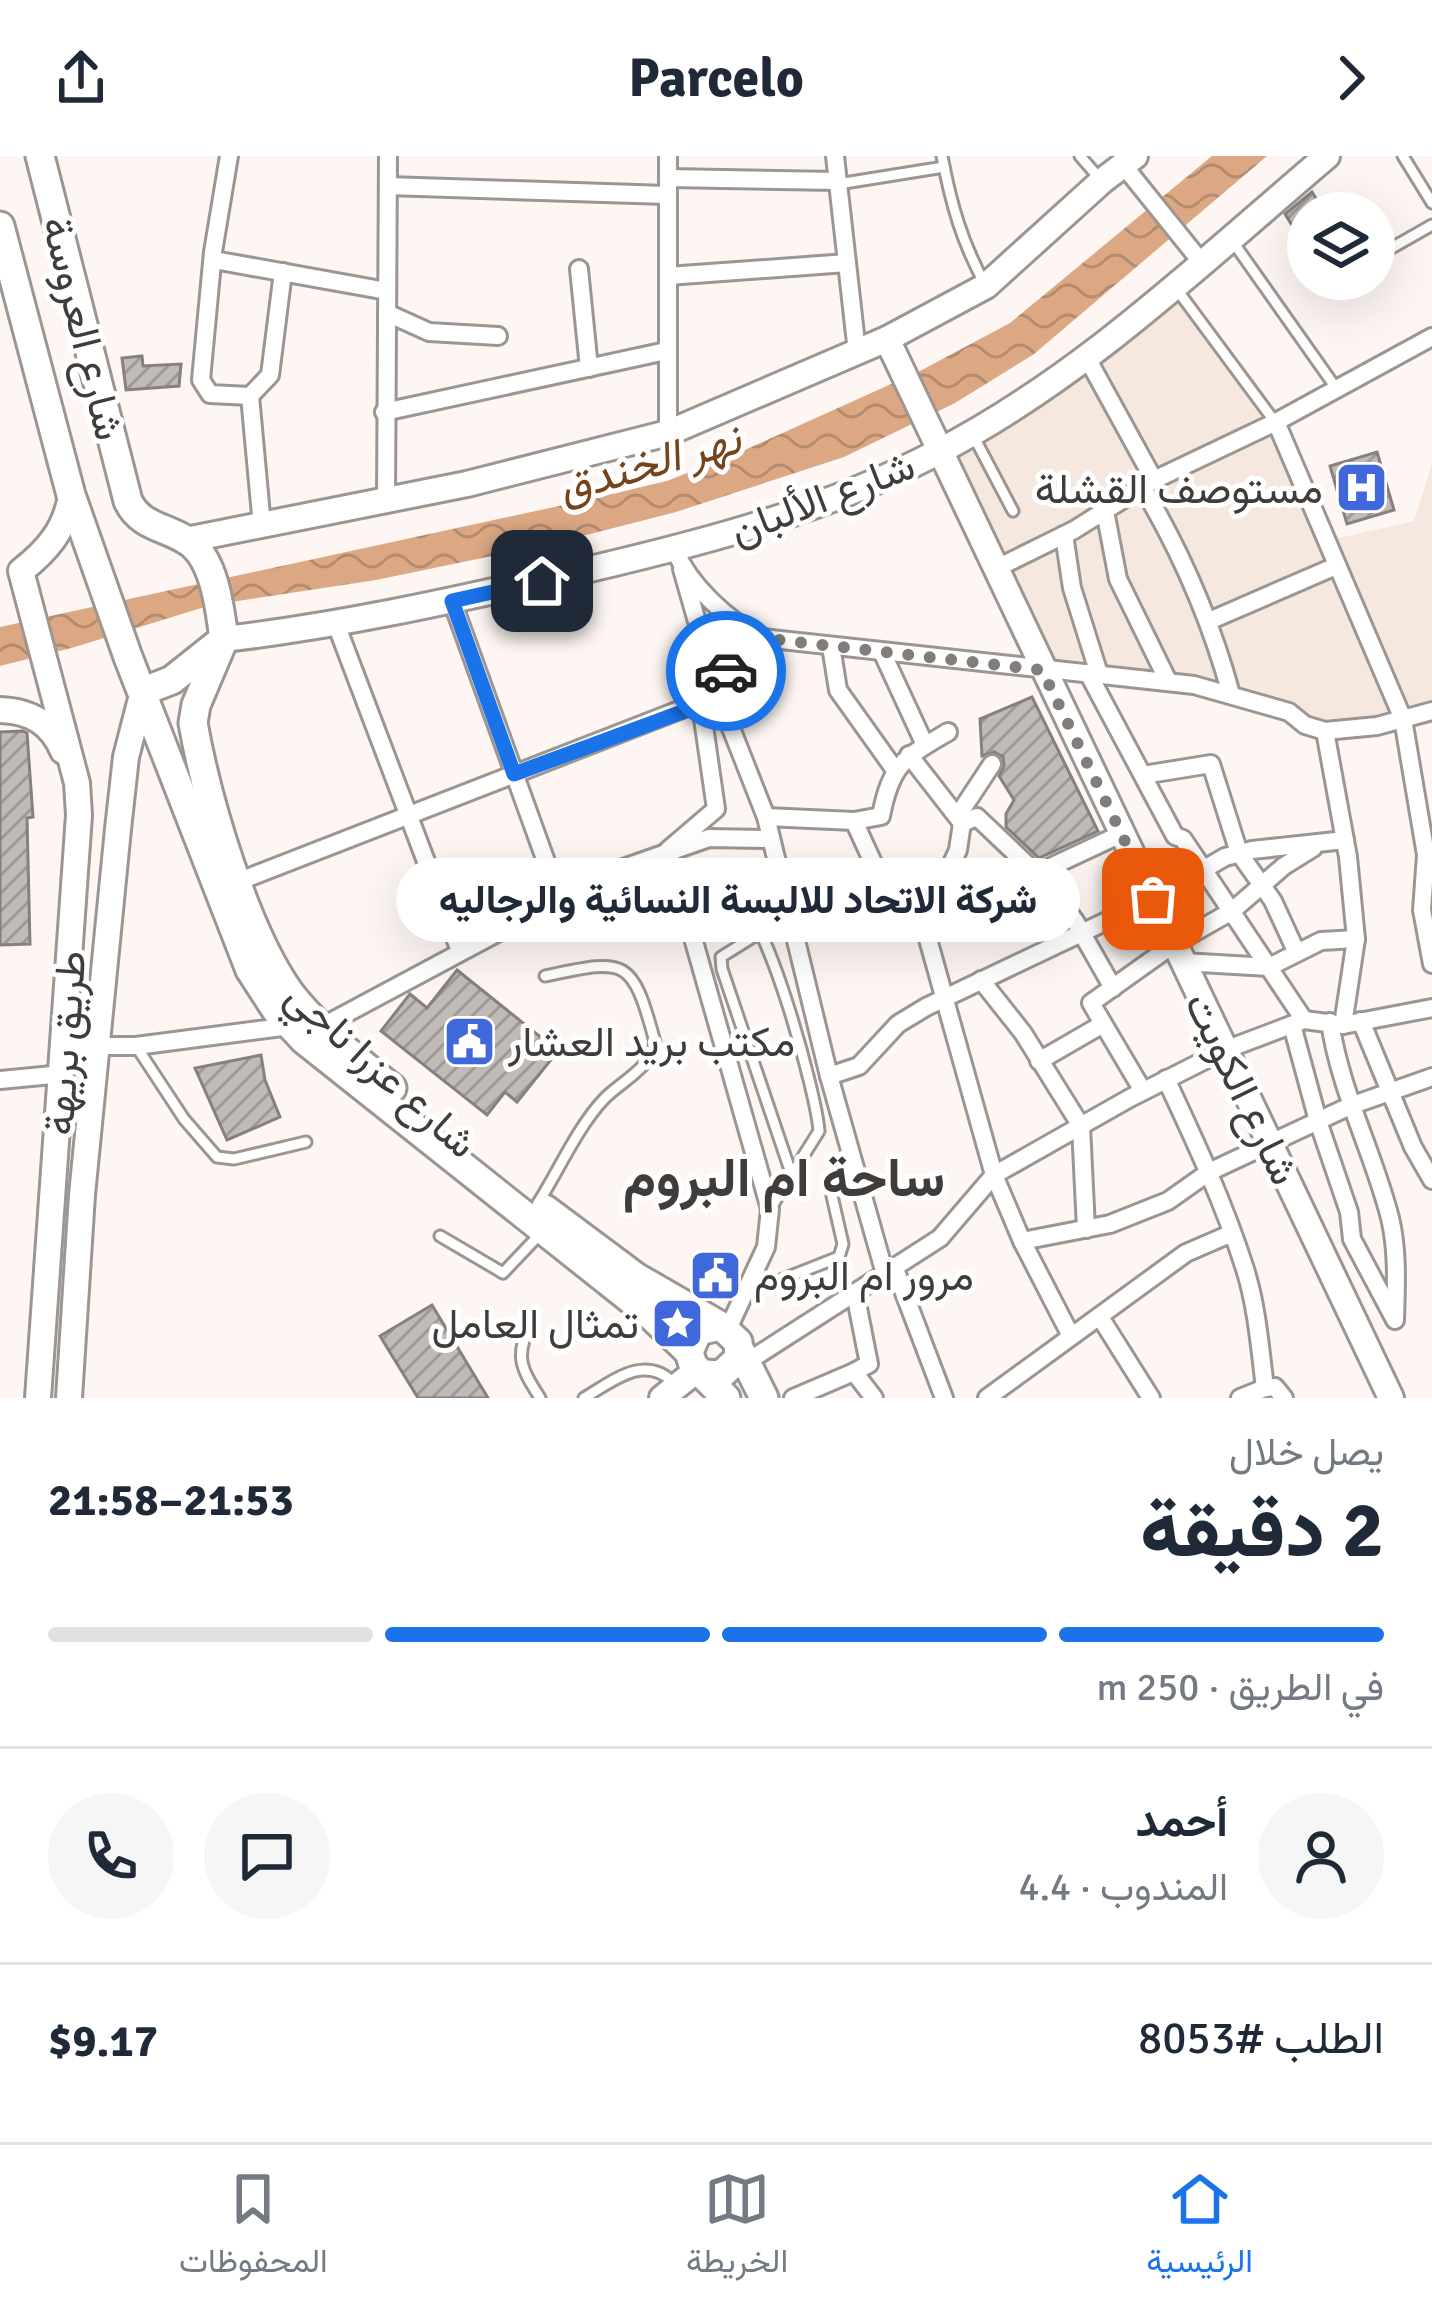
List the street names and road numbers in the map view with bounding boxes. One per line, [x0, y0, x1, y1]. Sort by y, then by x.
street label: شارع العروسة [28, 211, 135, 446]
street label: شارع الألبان [723, 440, 923, 559]
street label: طريق بريهة [34, 949, 97, 1137]
street label: شارع عزرا ناجي [269, 971, 487, 1175]
street label: شارع الكويت [1171, 984, 1310, 1194]

